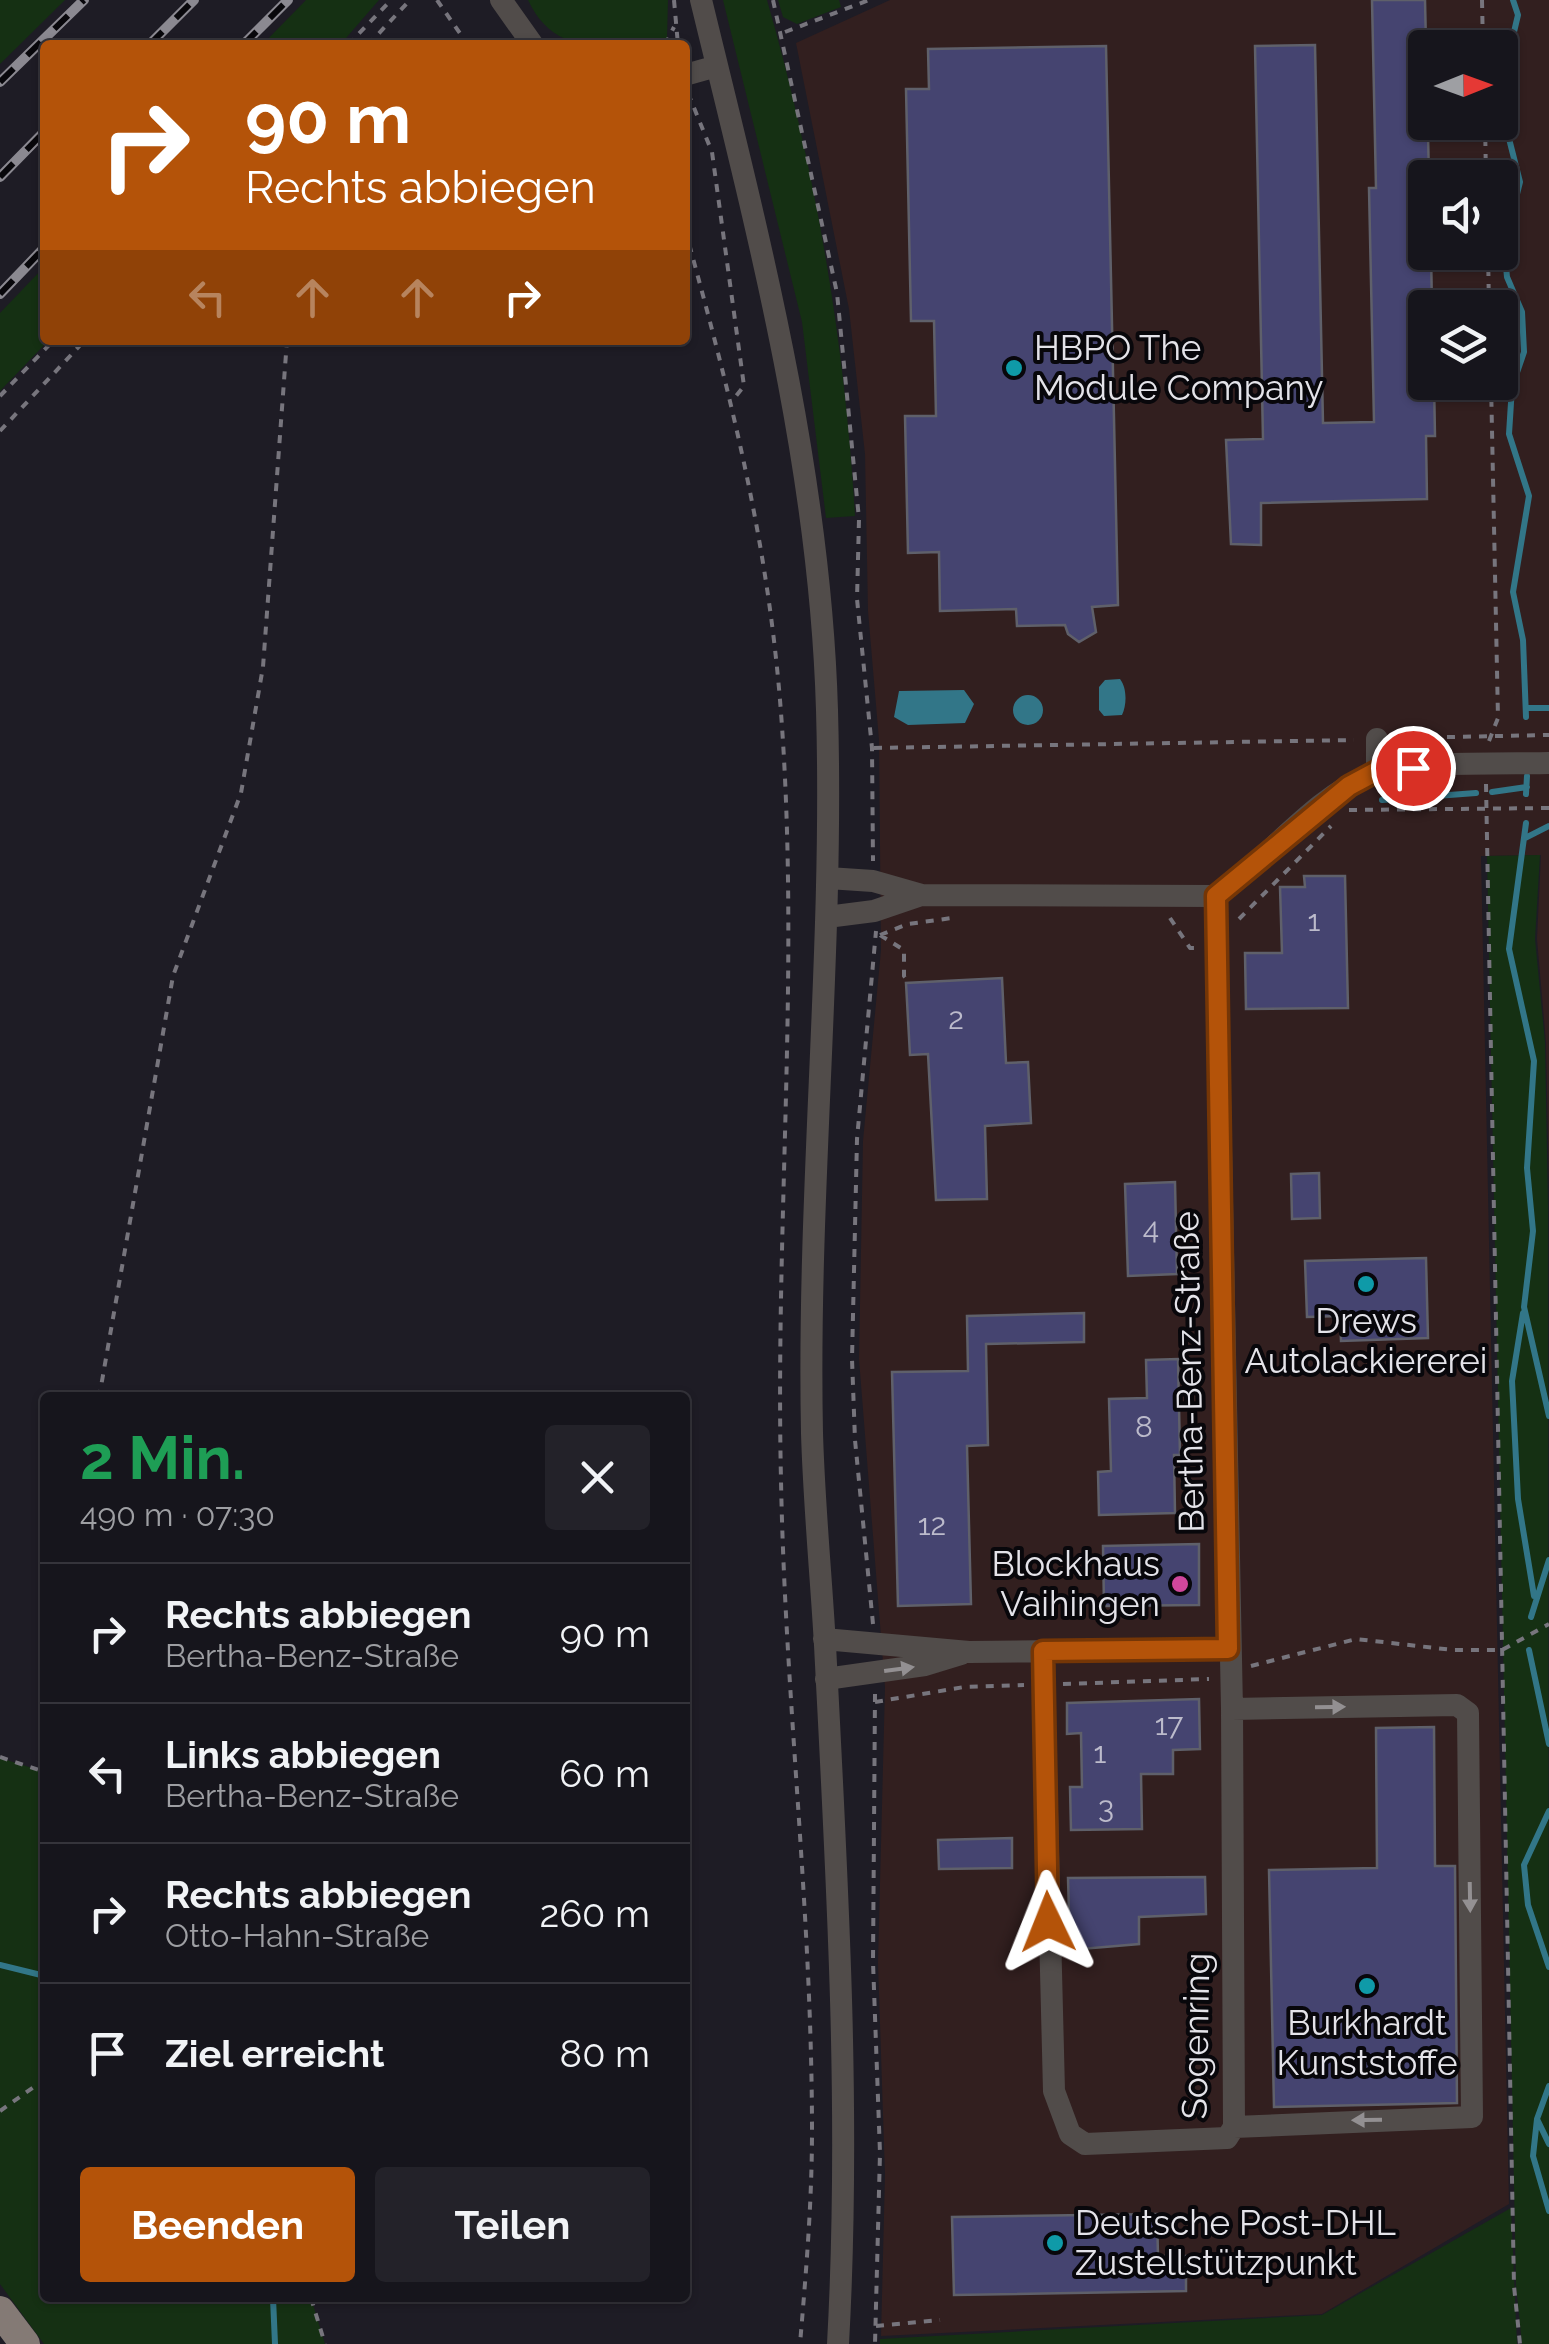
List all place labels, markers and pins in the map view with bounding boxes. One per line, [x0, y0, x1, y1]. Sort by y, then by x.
place label: HBPO The Module Company [1034, 327, 1323, 408]
marker: HBPO The Module Company [1003, 357, 1025, 379]
pin [1371, 726, 1456, 811]
marker: Drews Autolackiererei [1355, 1273, 1377, 1295]
place label: Drews Autolackiererei [1245, 1300, 1488, 1381]
place label: Blockhaus Vaihingen [991, 1543, 1160, 1624]
marker: Blockhaus Vaihingen [1169, 1573, 1191, 1595]
marker: Burkhardt Kunststoffe [1356, 1975, 1378, 1997]
place label: Burkhardt Kunststoffe [1277, 2002, 1457, 2083]
place label: Deutsche Post-DHL Zustellstützpunkt [1075, 2202, 1396, 2283]
marker: Deutsche Post-DHL Zustellstützpunkt [1044, 2232, 1066, 2254]

